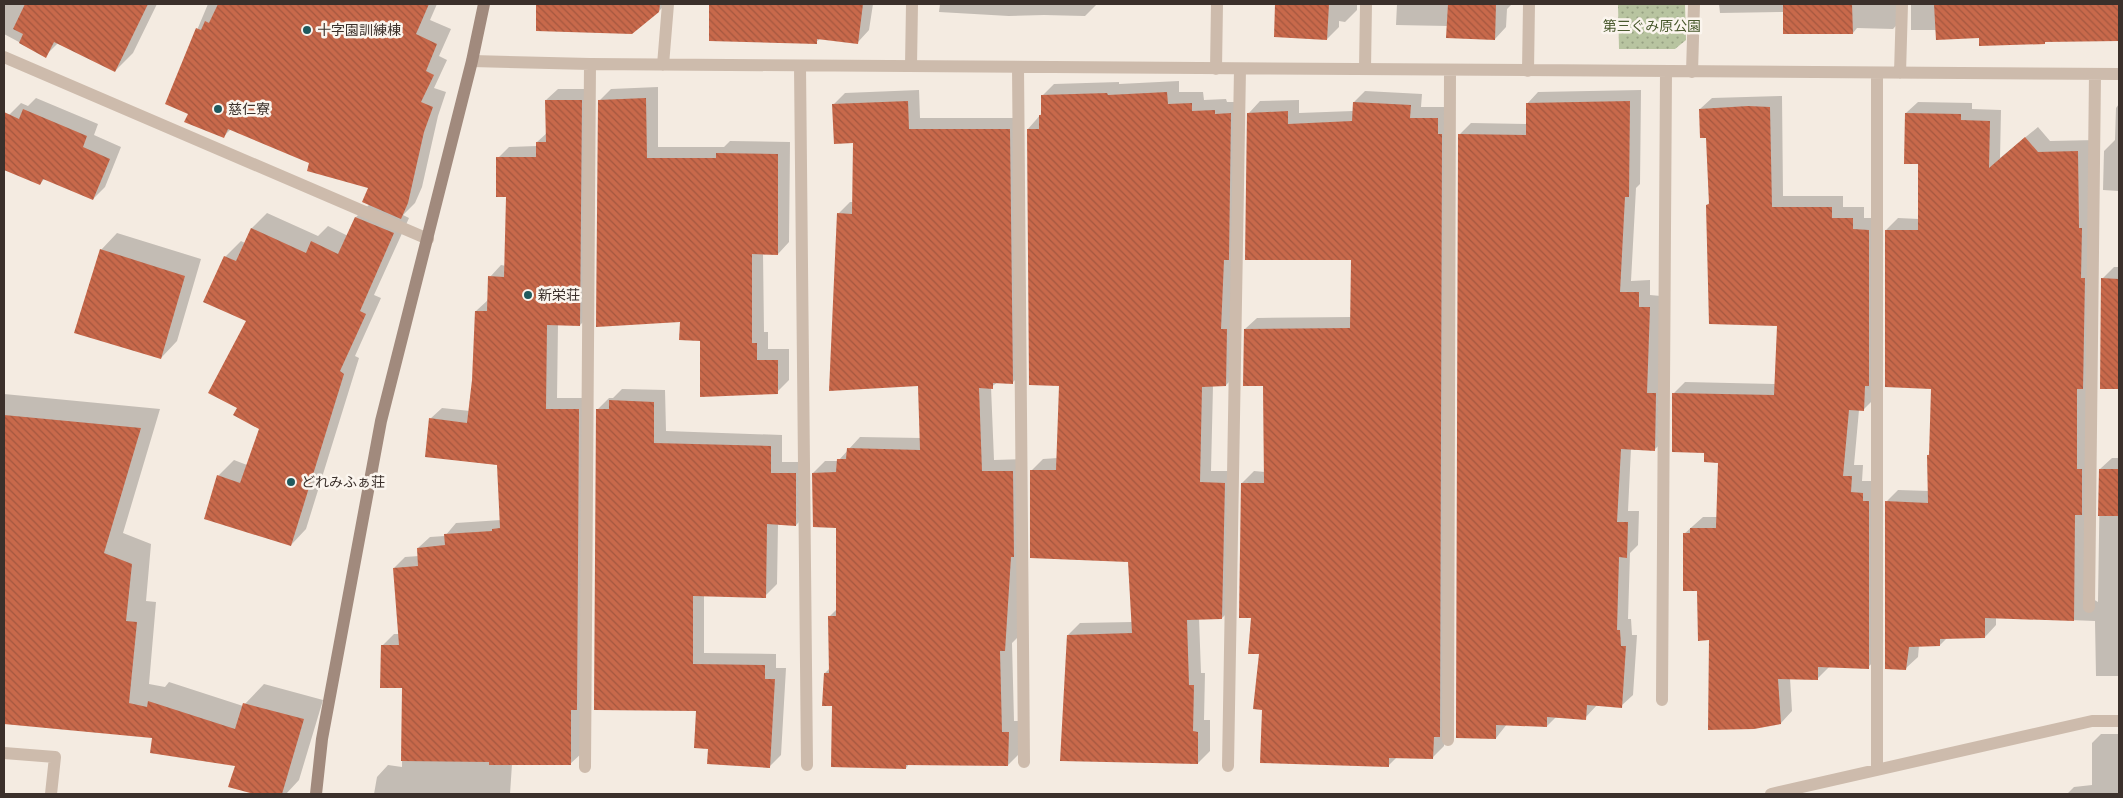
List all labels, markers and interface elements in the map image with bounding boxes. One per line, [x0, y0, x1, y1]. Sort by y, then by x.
park label: 第三ぐみ原公園 [1603, 17, 1701, 35]
place label: 十字園訓練棟 [317, 21, 401, 39]
marker: 十字園訓練棟 [301, 24, 313, 36]
place label: 慈仁寮 [228, 100, 270, 118]
marker: 慈仁寮 [212, 103, 224, 115]
place label: 新栄荘 [538, 286, 580, 304]
marker: 新栄荘 [522, 289, 534, 301]
place label: どれみふぁ荘 [301, 473, 385, 491]
marker: どれみふぁ荘 [285, 476, 297, 488]

